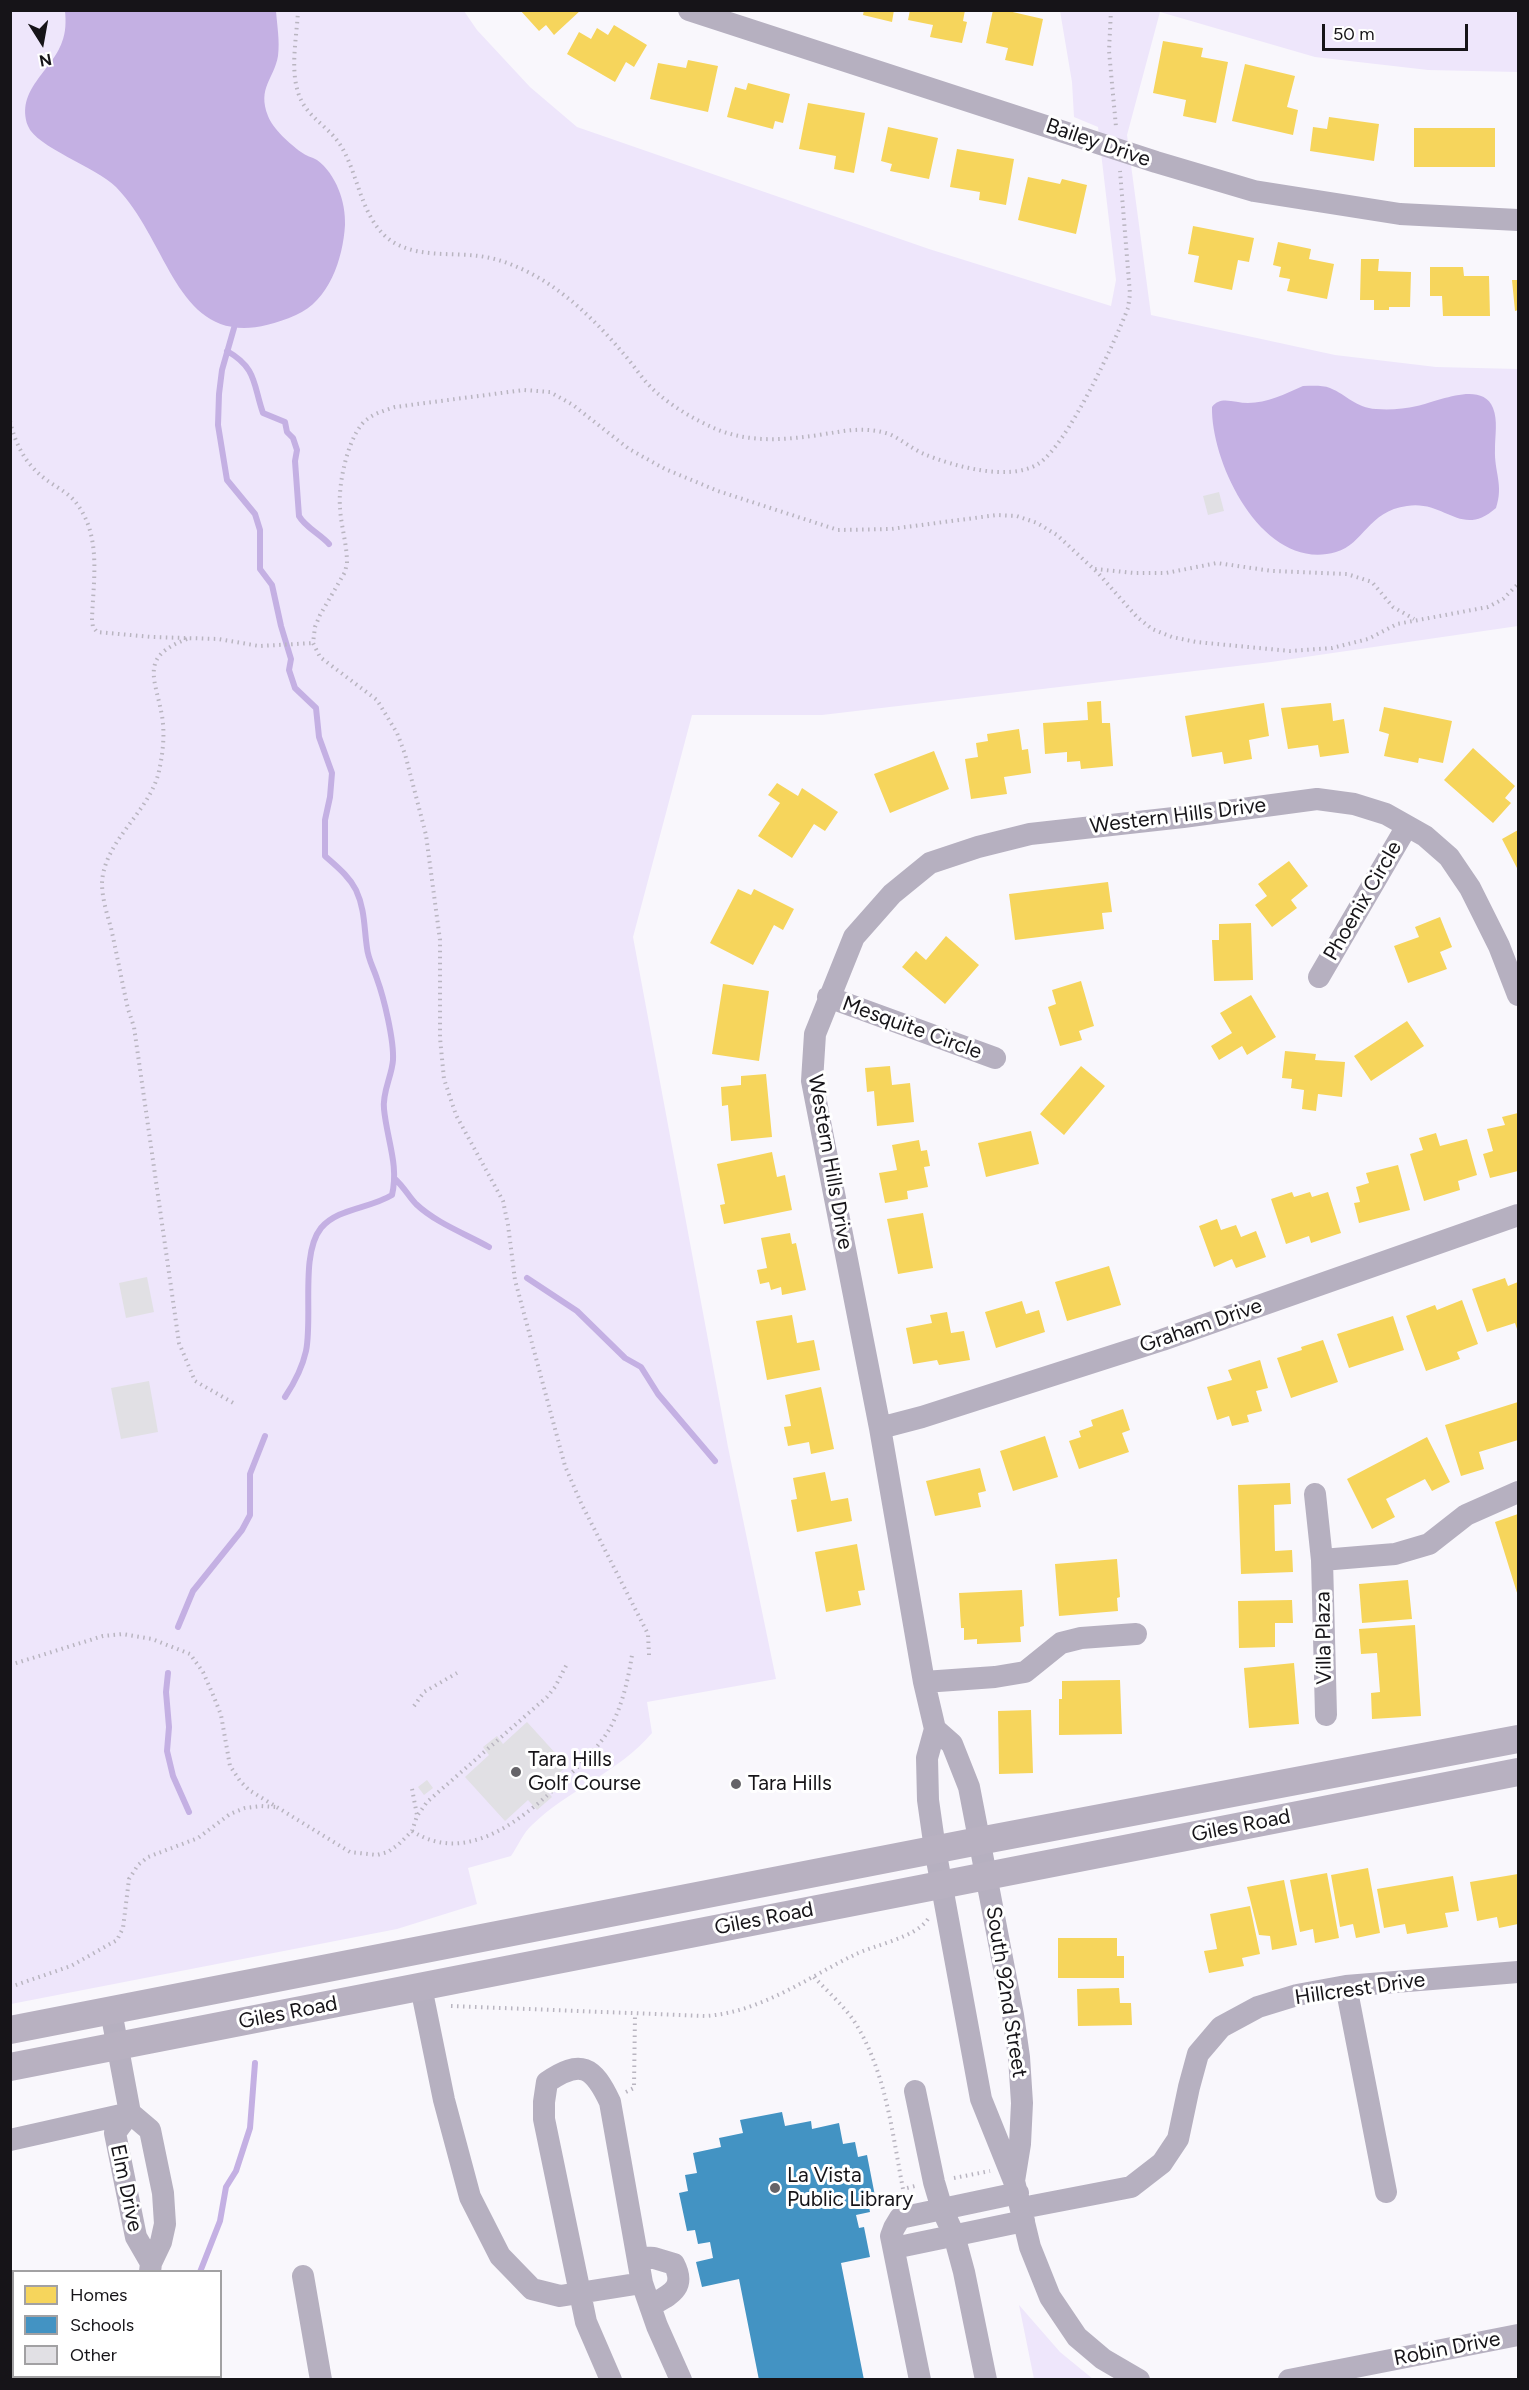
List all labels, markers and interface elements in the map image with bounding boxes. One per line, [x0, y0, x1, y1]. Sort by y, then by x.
north arrow [12, 12, 72, 72]
scale bar [1325, 12, 1470, 50]
text: 50 m [1333, 23, 1375, 45]
text: N [38, 50, 53, 71]
street label: Bailey Drive [1042, 113, 1154, 173]
street label: Western Hills Drive [1088, 793, 1268, 839]
street label: Phoenix Circle [1319, 837, 1407, 965]
street label: Mesquite Circle [839, 991, 985, 1065]
street label: Western Hills Drive [802, 1072, 858, 1252]
street label: Graham Drive [1136, 1293, 1266, 1359]
street label: Villa Plaza [1311, 1591, 1337, 1685]
place label: Tara Hills Golf Course [528, 1747, 641, 1797]
marker: Tara Hills Golf Course [509, 1765, 523, 1779]
place label: Tara Hills [748, 1771, 832, 1797]
marker: Tara Hills [729, 1777, 743, 1791]
street label: Giles Road [1189, 1804, 1293, 1848]
street label: Giles Road [712, 1897, 816, 1941]
street label: South 92nd Street [980, 1904, 1032, 2080]
street label: Hillcrest Drive [1293, 1967, 1427, 2011]
street label: Giles Road [236, 1991, 340, 2035]
street label: Elm Drive [104, 2142, 148, 2234]
place label: La Vista Public Library [787, 2163, 913, 2213]
marker: La Vista Public Library [768, 2181, 782, 2195]
legend [12, 2270, 222, 2378]
text: Homes [70, 2284, 128, 2306]
text: Schools [70, 2314, 134, 2336]
street label: Robin Drive [1392, 2326, 1502, 2372]
text: Other [70, 2344, 117, 2366]

